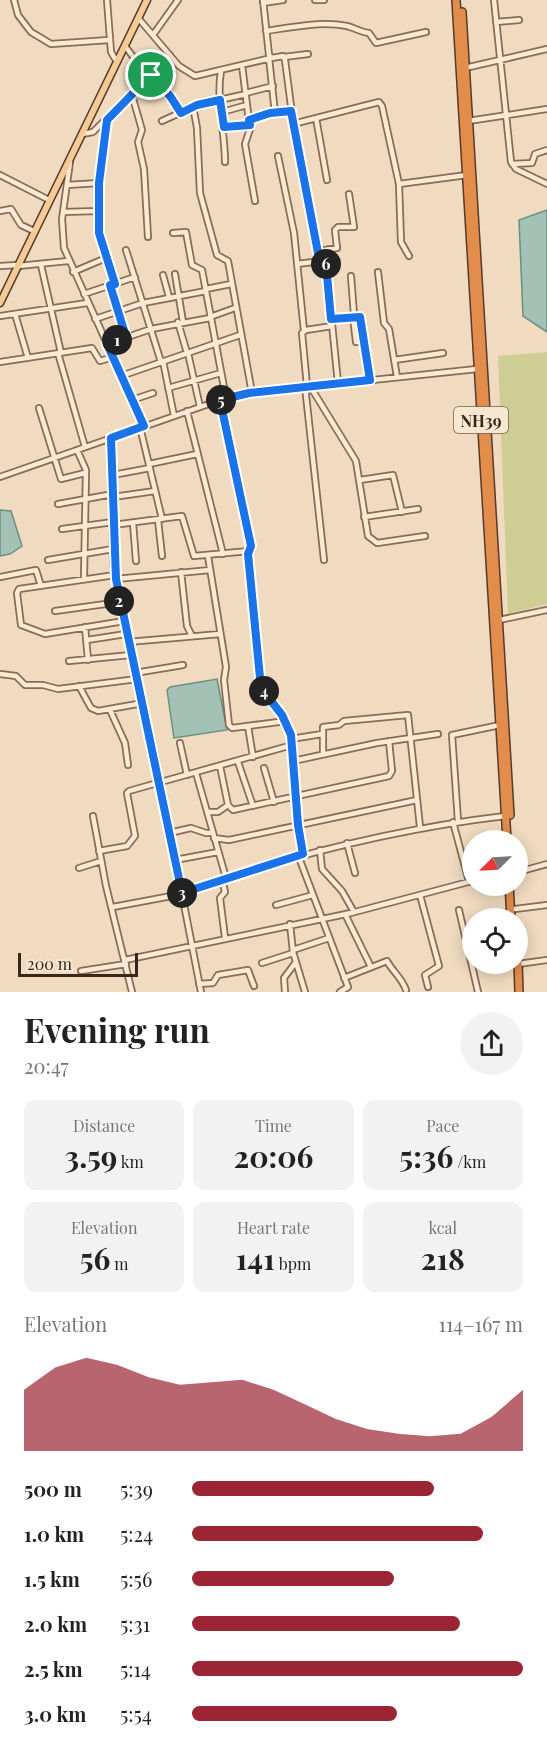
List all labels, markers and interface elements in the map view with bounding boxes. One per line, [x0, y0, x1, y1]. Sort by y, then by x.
pin [125, 49, 176, 100]
icon: arrive [134, 58, 167, 91]
pin: 6 [311, 249, 341, 279]
text: 6 [322, 253, 330, 274]
pin: 1 [102, 325, 132, 355]
text: 1 [114, 329, 120, 350]
pin: 5 [206, 385, 236, 415]
text: 5 [217, 389, 225, 410]
road number: NH39 [454, 407, 508, 433]
pin: 2 [104, 586, 134, 616]
text: 2 [115, 590, 123, 611]
pin: 4 [249, 676, 279, 706]
text: 4 [260, 680, 268, 701]
north arrow [462, 830, 528, 896]
map controls [462, 830, 528, 974]
pin: 3 [167, 878, 197, 908]
text: 3 [178, 882, 186, 903]
button: locate [462, 908, 528, 974]
scale bar [18, 950, 138, 977]
text: 200 m [27, 953, 72, 974]
text: Evening run [24, 1007, 210, 1051]
button: share [460, 1012, 523, 1075]
text: 20:47 [24, 1052, 69, 1079]
text: Distance [73, 1115, 135, 1136]
text: Time [255, 1115, 292, 1136]
text: Pace [426, 1115, 459, 1136]
text: 3.59 [65, 1136, 117, 1176]
text: 20:06 [234, 1136, 313, 1176]
text: 5:36 [399, 1136, 453, 1176]
text: km [117, 1151, 144, 1172]
text: /km [453, 1151, 486, 1172]
text: Elevation [71, 1217, 137, 1238]
text: Heart rate [237, 1217, 310, 1238]
text: kcal [428, 1217, 457, 1238]
text: 56 [80, 1238, 110, 1278]
text: 141 [236, 1238, 275, 1278]
text: 218 [421, 1238, 465, 1278]
text: m [110, 1253, 129, 1274]
text: bpm [275, 1253, 311, 1274]
text: Elevation [24, 1310, 107, 1337]
text: 114–167 m [439, 1310, 523, 1337]
text: 500 m [24, 1475, 82, 1502]
text: 5:39 [120, 1475, 153, 1502]
text: 1.0 km [24, 1520, 84, 1547]
text: 5:24 [120, 1520, 153, 1547]
text: 1.5 km [24, 1565, 80, 1592]
text: 5:56 [120, 1565, 152, 1592]
text: 2.0 km [24, 1610, 87, 1637]
text: 5:31 [120, 1610, 150, 1637]
text: 2.5 km [24, 1655, 83, 1682]
text: 5:14 [120, 1655, 151, 1682]
text: 3.0 km [24, 1700, 86, 1727]
text: 5:54 [120, 1700, 152, 1727]

